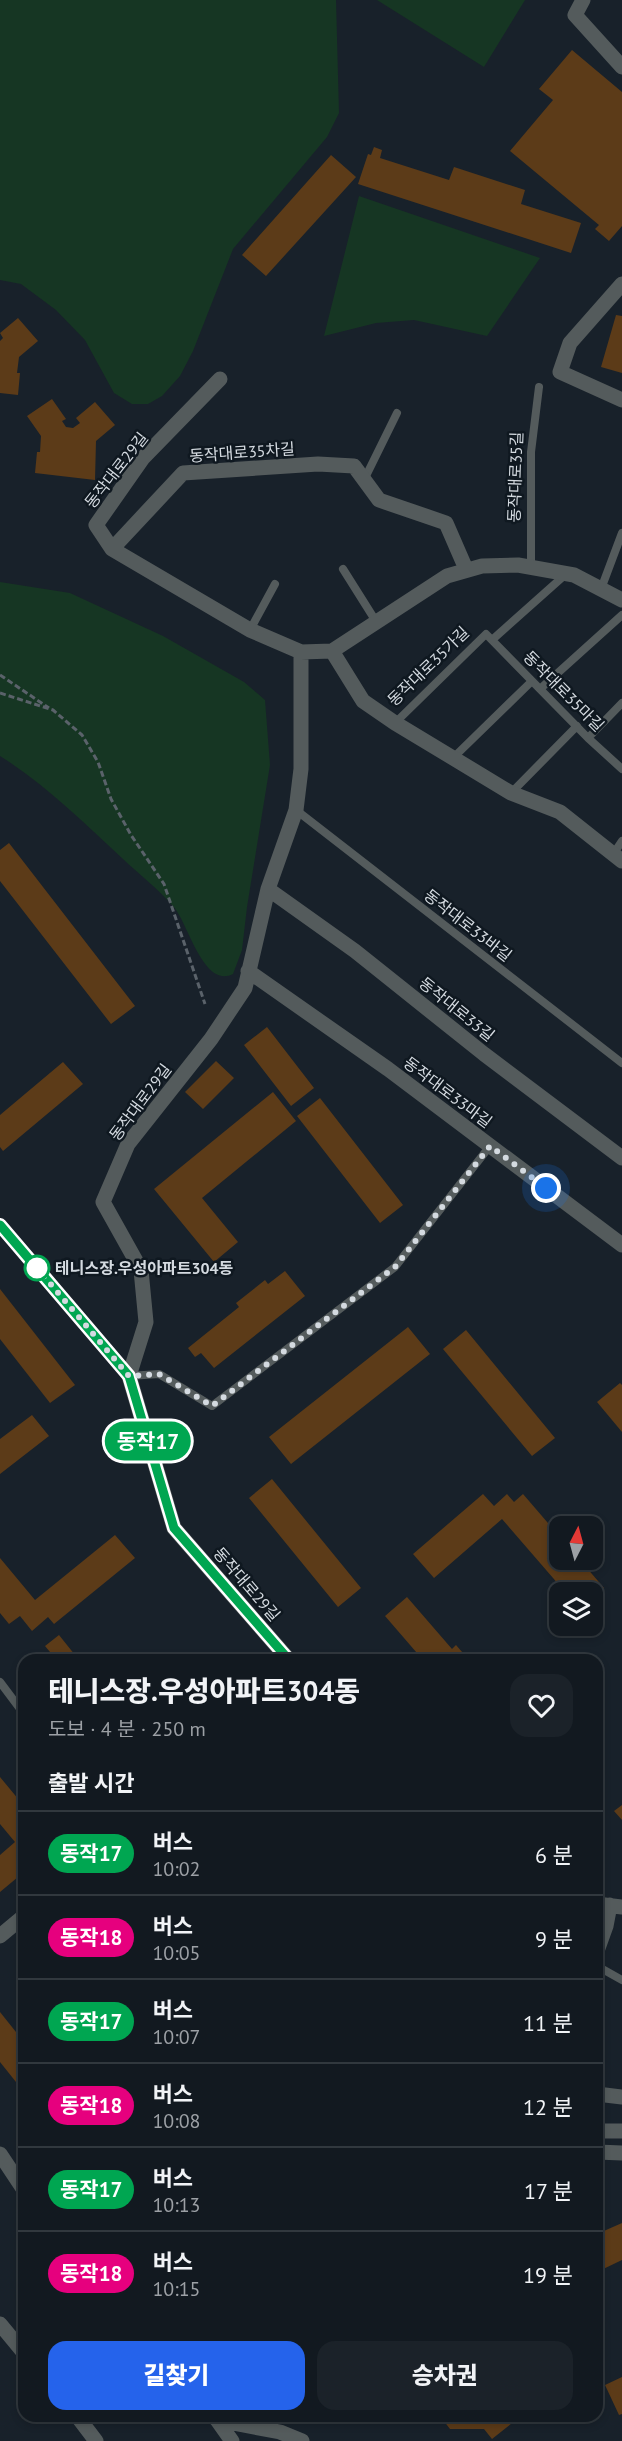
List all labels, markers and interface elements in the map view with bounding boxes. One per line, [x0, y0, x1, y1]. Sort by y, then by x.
street label: 동작대로29길 [80, 428, 152, 512]
street label: 동작대로35길 [503, 431, 527, 523]
street label: 동작대로35차길 [189, 438, 295, 466]
street label: 동작대로35가길 [383, 622, 473, 710]
street label: 동작대로35마길 [520, 647, 608, 735]
street label: 동작대로33바길 [420, 885, 516, 965]
street label: 동작대로33길 [415, 973, 499, 1045]
street label: 동작대로33마길 [400, 1052, 496, 1132]
street label: 동작대로29길 [105, 1060, 175, 1144]
your location [531, 1173, 561, 1203]
marker: 테니스장.우성아파트304동 [24, 1255, 50, 1281]
place label: 테니스장.우성아파트304동 [55, 1258, 233, 1278]
line badge: 동작17 [106, 1422, 190, 1460]
text: 동작17 [117, 1428, 179, 1455]
north arrow [549, 1516, 603, 1570]
map controls [549, 1516, 603, 1636]
street label: 동작대로29길 [210, 1543, 284, 1625]
button: layers [549, 1582, 603, 1636]
text: 테니스장.우성아파트304동 [48, 1672, 360, 1709]
button: heart [510, 1674, 573, 1737]
text: 도보 · 4 분 · 250 m [48, 1716, 206, 1742]
text: 출발 시간 [48, 1769, 135, 1797]
text: 버스 [152, 1828, 193, 1856]
text: 동작17 [60, 1840, 122, 1867]
text: 6 분 [535, 1841, 573, 1869]
text: 10:02 [152, 1856, 200, 1882]
text: 버스 [152, 1912, 193, 1940]
text: 동작18 [60, 1924, 122, 1951]
text: 9 분 [535, 1925, 573, 1953]
text: 10:05 [152, 1940, 200, 1966]
text: 버스 [152, 1996, 193, 2024]
text: 동작17 [60, 2008, 122, 2035]
text: 11 분 [523, 2009, 573, 2037]
text: 10:07 [152, 2024, 200, 2050]
text: 버스 [152, 2080, 193, 2108]
text: 동작18 [60, 2092, 122, 2119]
text: 12 분 [523, 2093, 573, 2121]
text: 10:08 [152, 2108, 200, 2134]
text: 버스 [152, 2164, 193, 2192]
text: 동작17 [60, 2176, 122, 2203]
text: 17 분 [524, 2177, 573, 2205]
text: 10:13 [152, 2192, 200, 2218]
text: 버스 [152, 2248, 193, 2276]
text: 동작18 [60, 2260, 122, 2287]
text: 19 분 [523, 2261, 573, 2289]
text: 10:15 [152, 2276, 200, 2302]
button: 길찾기 [48, 2341, 305, 2410]
button: 승차권 [317, 2341, 573, 2410]

